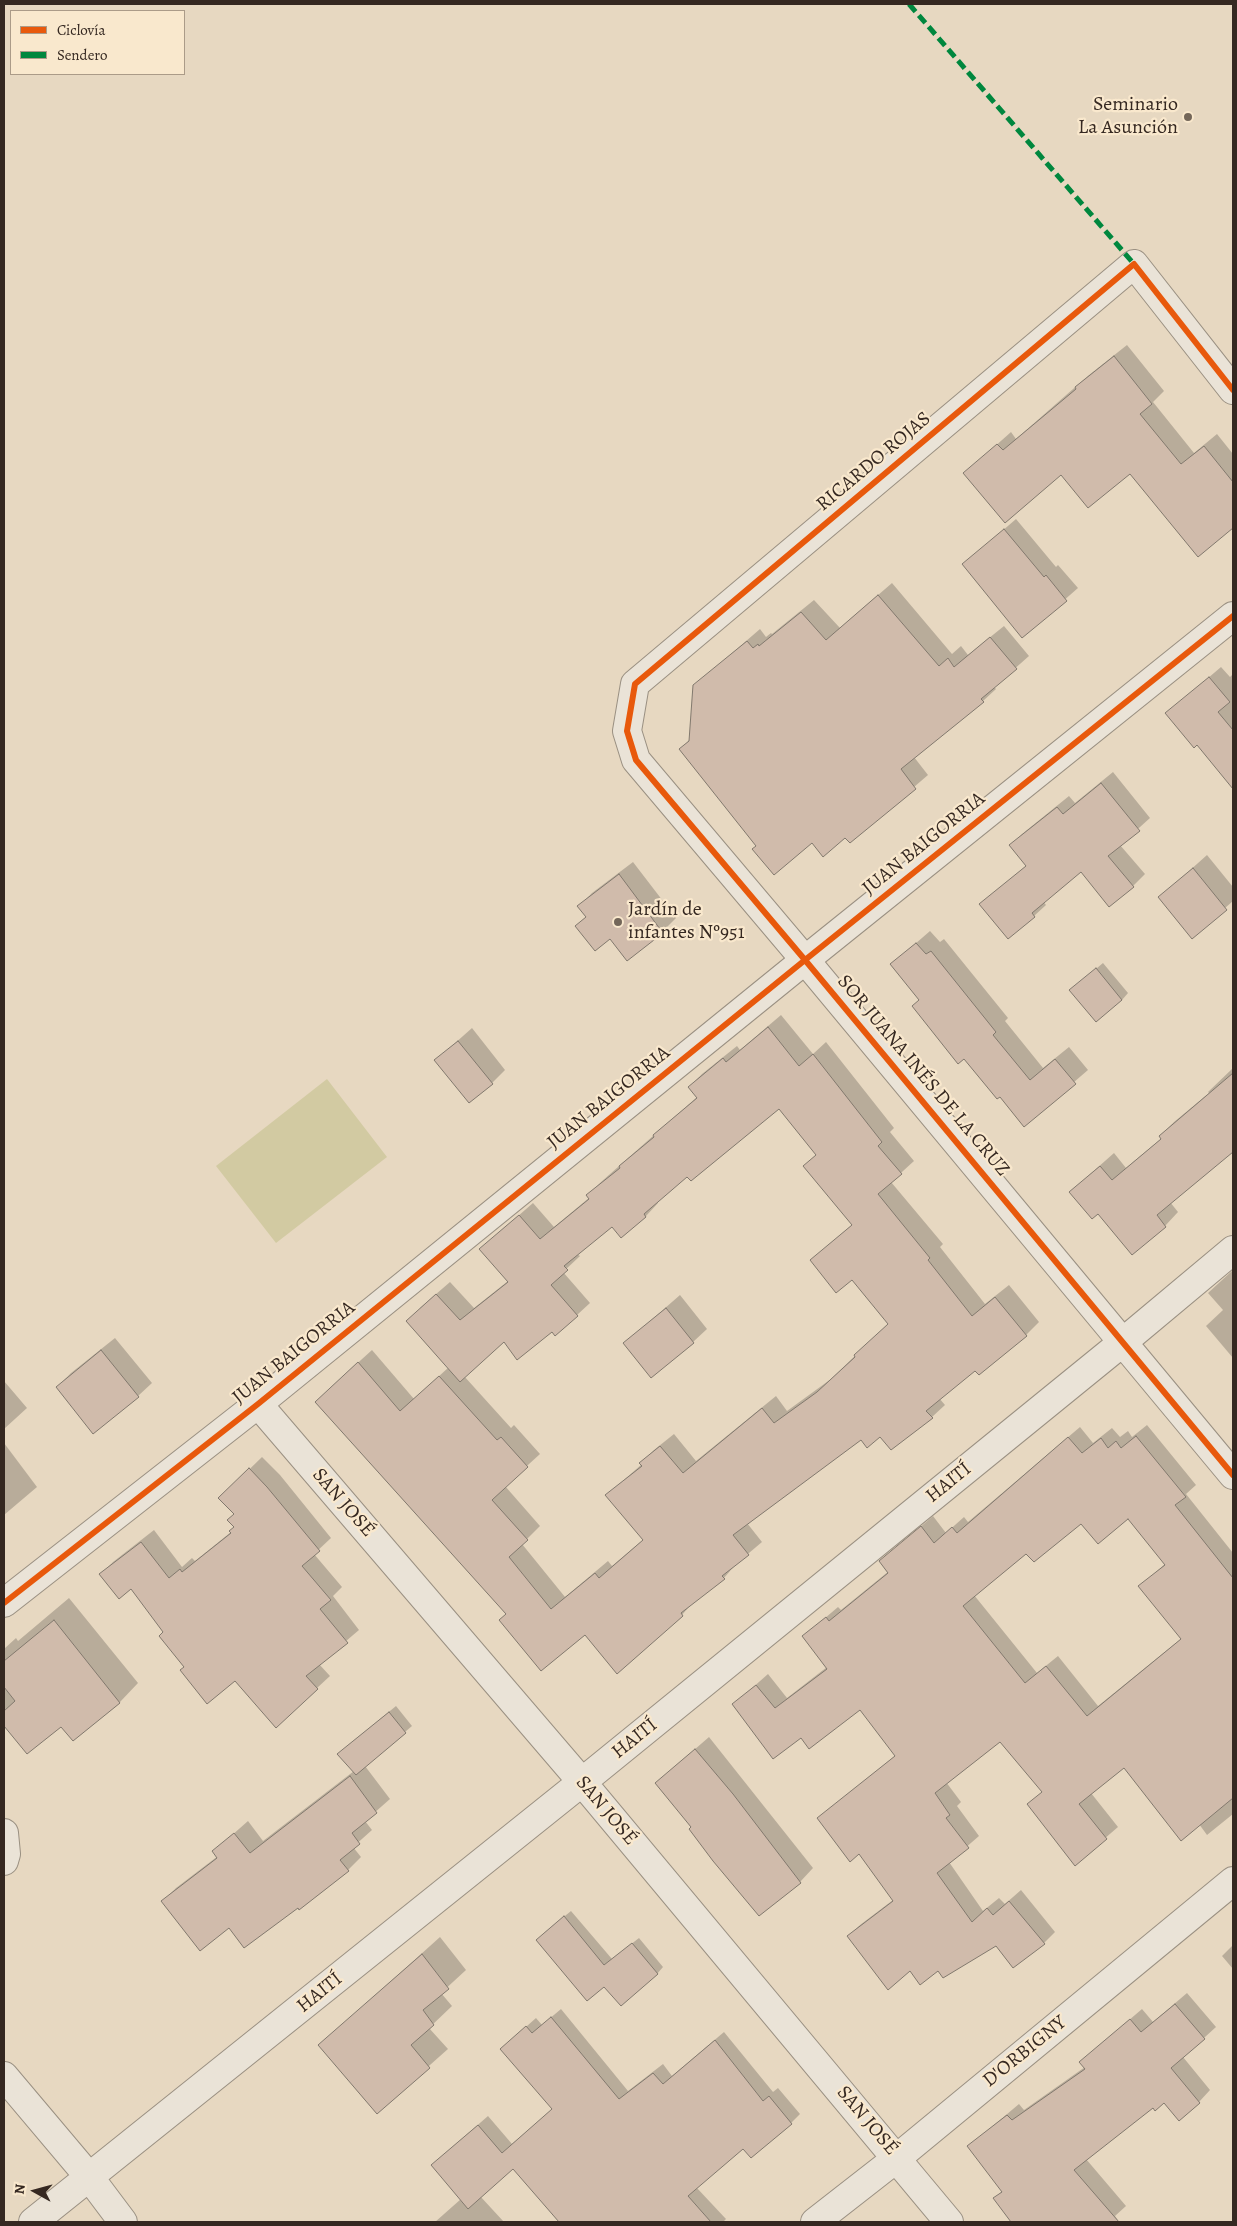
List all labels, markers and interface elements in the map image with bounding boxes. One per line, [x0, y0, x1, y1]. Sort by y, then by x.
legend [10, 10, 185, 75]
text: Ciclovía [57, 20, 105, 40]
text: Sendero [57, 45, 107, 65]
place label: Seminario La Asunción [1078, 93, 1178, 140]
marker: Seminario La Asunción [1182, 111, 1194, 123]
street label: RICARDO ROJAS [812, 407, 936, 517]
street label: JUAN BAIGORRIA [858, 787, 990, 901]
place label: Jardín de infantes Nº951 [628, 898, 745, 945]
marker: Jardín de infantes Nº951 [612, 916, 624, 928]
street label: SOR JUANA INÉS DE LA CRUZ [832, 970, 1014, 1182]
street label: JUAN BAIGORRIA [543, 1041, 675, 1155]
street label: JUAN BAIGORRIA [228, 1296, 360, 1410]
street label: HAITÍ [921, 1457, 977, 1509]
street label: SAN JOSÉ [307, 1464, 379, 1542]
street label: HAITÍ [607, 1713, 663, 1765]
street label: SAN JOSÉ [570, 1771, 642, 1851]
street label: HAITÍ [292, 1967, 348, 2019]
street label: D'ORBIGNY [978, 2011, 1072, 2093]
street label: SAN JOSÉ [831, 2081, 903, 2161]
north arrow [10, 2166, 60, 2216]
text: N [10, 2183, 30, 2195]

